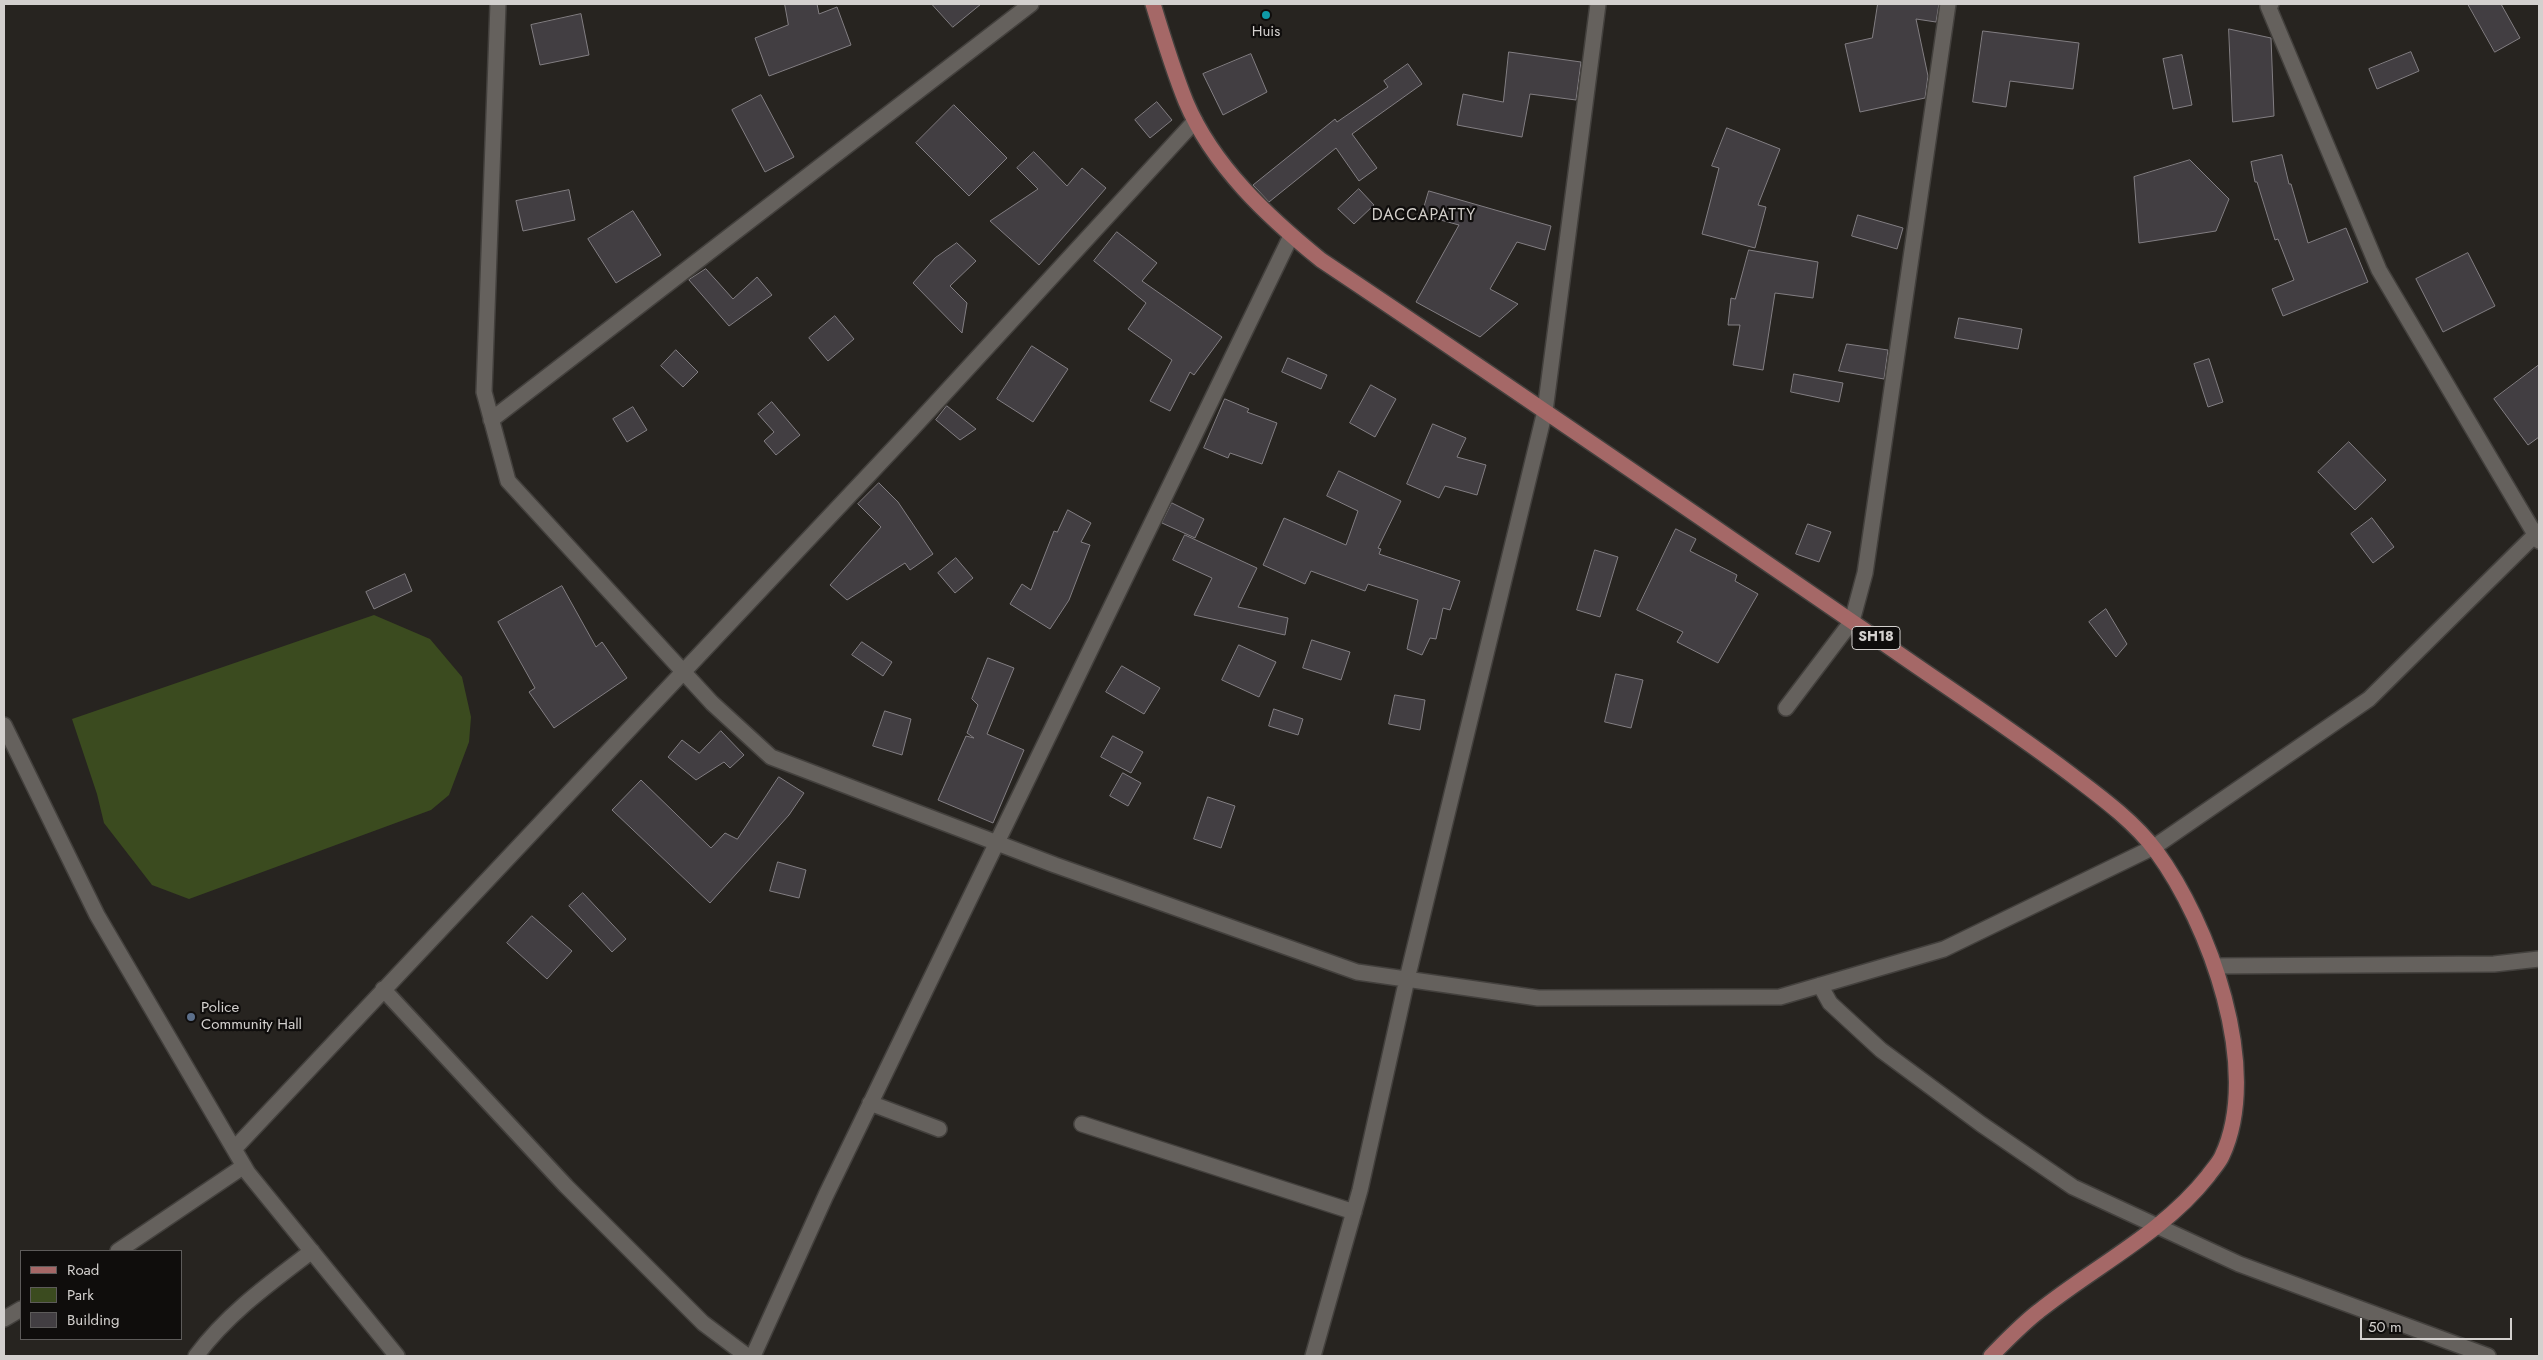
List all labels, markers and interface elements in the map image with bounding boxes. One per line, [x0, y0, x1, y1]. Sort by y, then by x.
marker: Huis [1260, 9, 1272, 21]
place label: Huis [1252, 23, 1280, 41]
district label: DACCAPATTY [1370, 206, 1478, 226]
road number: SH18 [1852, 626, 1900, 650]
place label: Police Community Hall [201, 999, 302, 1034]
marker: Police Community Hall [185, 1011, 197, 1023]
legend [20, 1250, 182, 1340]
text: Road [67, 1259, 99, 1281]
text: Park [67, 1284, 94, 1306]
scale bar [2363, 1308, 2516, 1340]
text: Building [67, 1309, 119, 1331]
text: 50 m [2368, 1316, 2402, 1338]

